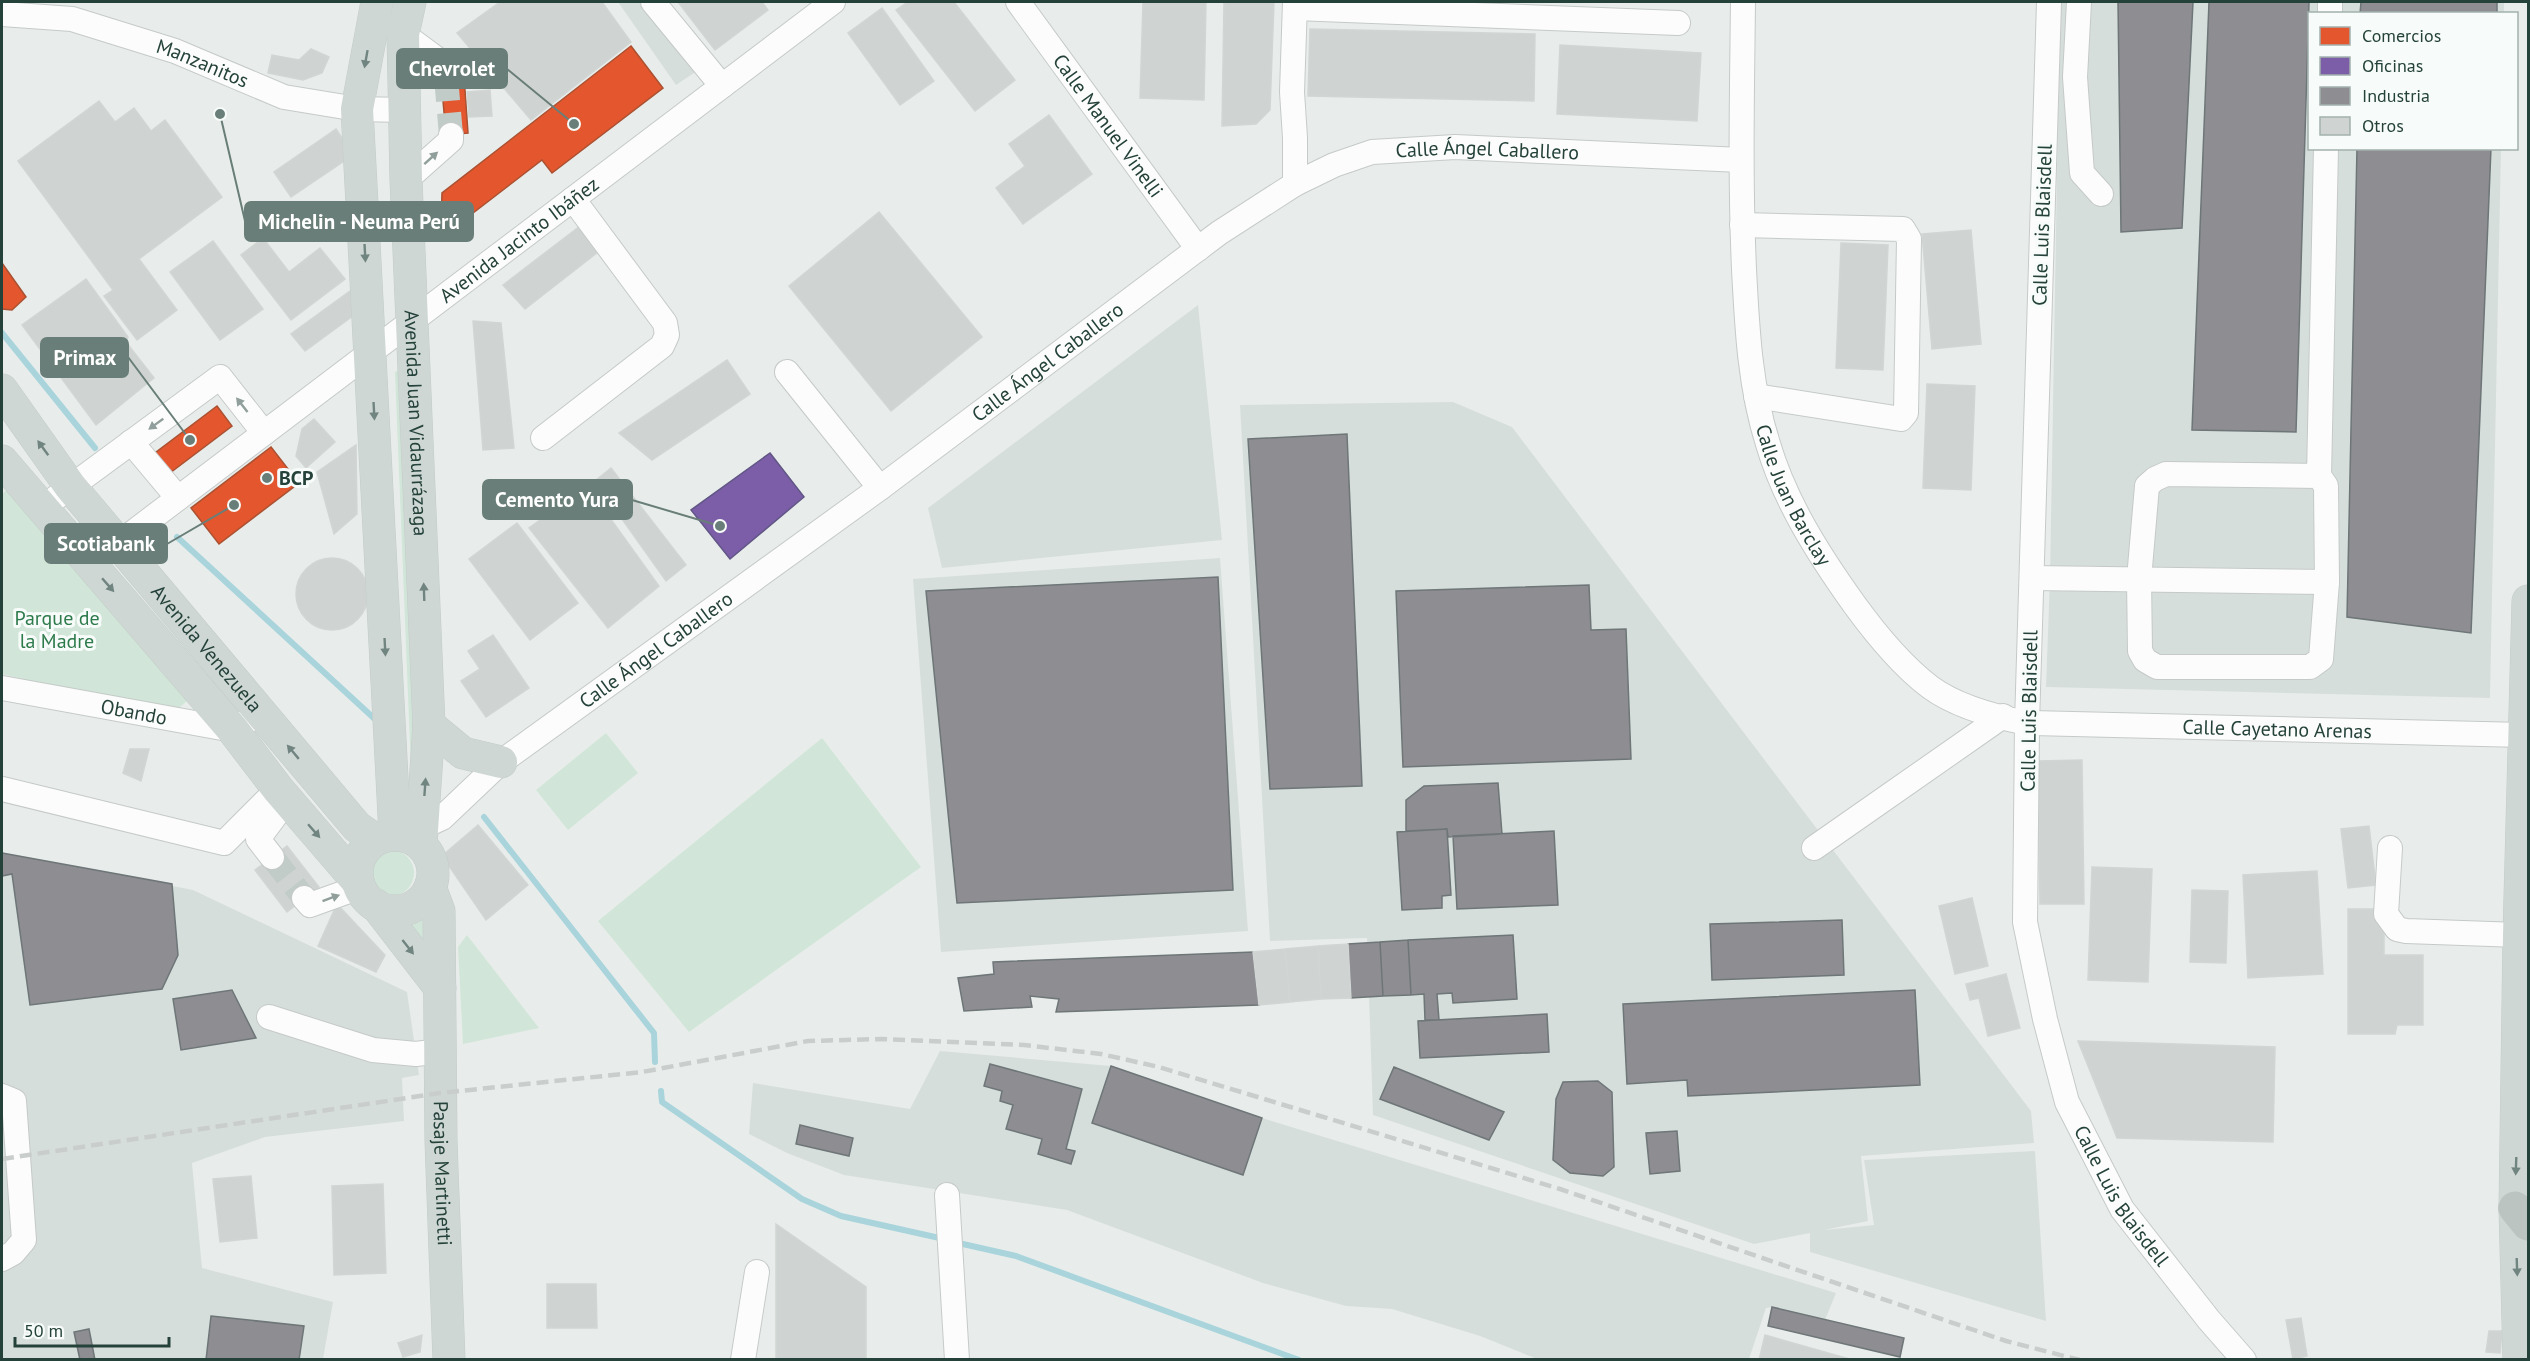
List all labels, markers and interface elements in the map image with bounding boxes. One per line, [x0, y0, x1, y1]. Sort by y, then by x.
legend [2308, 12, 2518, 150]
text: Comercios [2362, 24, 2441, 47]
street label: Manzanitos [153, 33, 253, 94]
callout: Chevrolet [397, 49, 507, 88]
street label: Calle Manuel Vinelli [1047, 49, 1169, 203]
one-way arrow [361, 50, 370, 69]
text: Oficinas [2362, 54, 2423, 77]
text: Chevrolet [409, 55, 496, 82]
text: Industria [2362, 84, 2430, 107]
text: Otros [2362, 114, 2404, 137]
street label: Calle Ángel Caballero [1395, 134, 1580, 166]
street label: Calle Luis Blaisdell [2026, 144, 2058, 306]
one-way arrow [423, 152, 438, 165]
street label: Avenida Jacinto Ibáñez [434, 171, 604, 309]
callout: Michelin - Neuma Perú [245, 202, 473, 241]
text: Michelin - Neuma Perú [258, 208, 460, 235]
one-way arrow [361, 244, 370, 263]
street label: Calle Ángel Caballero [966, 296, 1129, 428]
street label: Avenida Juan Vidaurrázaga [398, 309, 434, 537]
callout: Primax [41, 338, 128, 377]
text: Primax [54, 344, 116, 371]
one-way arrow [237, 398, 249, 413]
one-way arrow [369, 401, 378, 420]
one-way arrow [148, 418, 164, 430]
street label: Calle Juan Barclay [1750, 421, 1838, 571]
one-way arrow [37, 441, 49, 457]
place label: BCP [279, 465, 313, 491]
marker: BCP [260, 471, 274, 485]
callout: Cemento Yura [483, 480, 632, 519]
text: Cemento Yura [495, 486, 619, 513]
callout: Scotiabank [45, 524, 167, 563]
text: Scotiabank [57, 530, 156, 557]
one-way arrow [101, 577, 114, 592]
street label: Avenida Venezuela [146, 579, 268, 718]
one-way arrow [419, 583, 428, 602]
street label: Calle Ángel Caballero [574, 586, 738, 714]
park label: Parque de la Madre [14, 605, 100, 654]
street label: Calle Luis Blaisdell [2015, 630, 2043, 792]
one-way arrow [381, 638, 390, 657]
street label: Obando [99, 693, 169, 731]
street label: Calle Cayetano Arenas [2182, 714, 2372, 744]
one-way arrow [287, 744, 300, 760]
one-way arrow [420, 777, 430, 796]
one-way arrow [307, 823, 320, 838]
one-way arrow [322, 892, 340, 902]
one-way arrow [402, 939, 414, 954]
street label: Pasaje Martinetti [428, 1101, 458, 1246]
street label: Calle Luis Blaisdell [2068, 1121, 2175, 1272]
one-way arrow [2512, 1157, 2521, 1176]
one-way arrow [2512, 1257, 2521, 1276]
scale bar [15, 1310, 170, 1348]
text: 50 m [24, 1319, 63, 1342]

